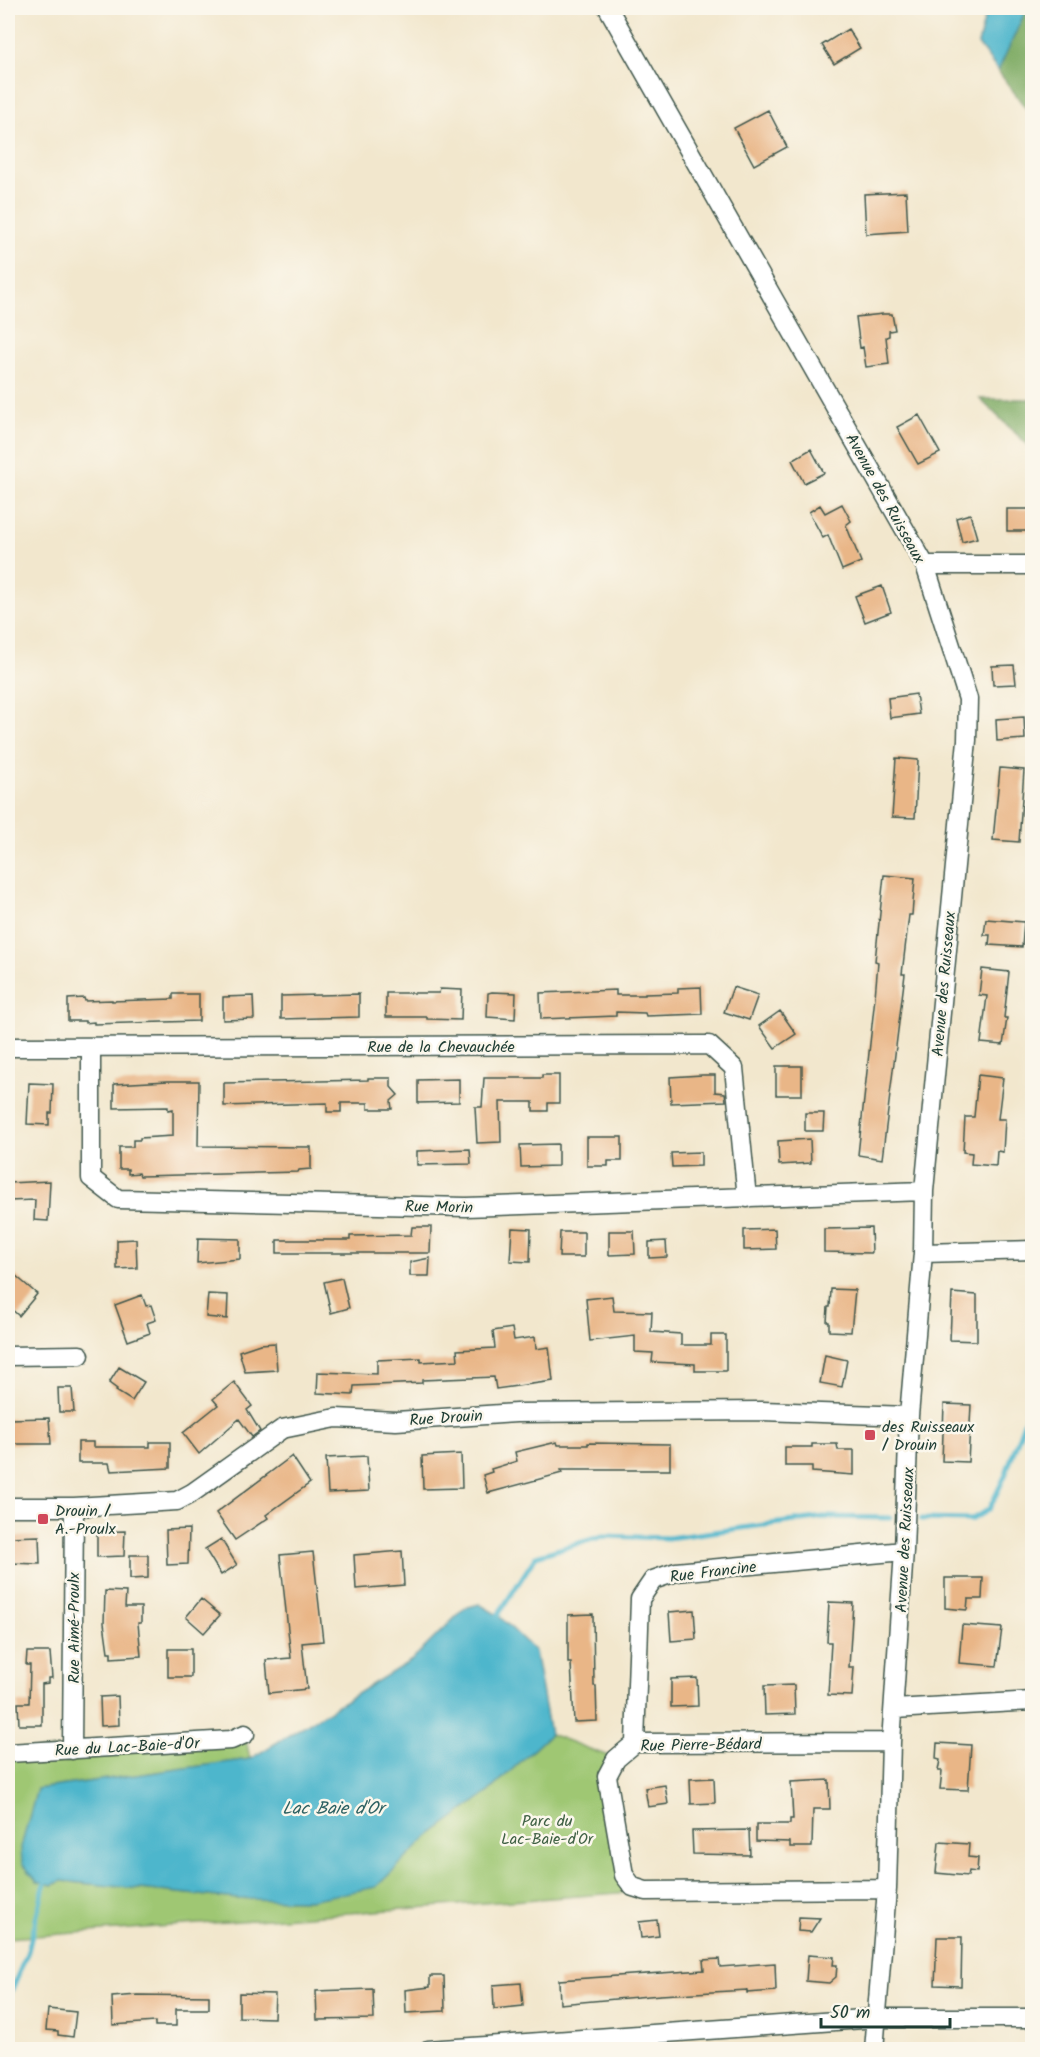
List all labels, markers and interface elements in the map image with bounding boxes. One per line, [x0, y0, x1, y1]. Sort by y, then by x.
street label: Avenue des Ruisseaux [838, 429, 931, 569]
street label: Avenue des Ruisseaux [926, 909, 963, 1058]
street label: Rue de la Chevauchée [367, 1035, 515, 1060]
street label: Rue Morin [405, 1194, 473, 1221]
street label: Rue Drouin [409, 1403, 484, 1434]
place label: des Ruisseaux / Drouin [882, 1415, 975, 1458]
marker: des Ruisseaux / Drouin [863, 1428, 877, 1442]
street label: Avenue des Ruisseaux [889, 1466, 922, 1613]
place label: Drouin / A.-Proulx [55, 1499, 117, 1542]
marker: Drouin / A.-Proulx [36, 1512, 50, 1526]
street label: Rue Francine [668, 1555, 758, 1590]
street label: Rue Aimé-Proulx [62, 1571, 87, 1683]
street label: Rue du Lac-Baie-d'Or [54, 1731, 202, 1764]
street label: Rue Pierre-Bédard [640, 1732, 763, 1759]
water label: Lac Baie d'Or [282, 1795, 388, 1824]
park label: Parc du Lac-Baie-d'Or [501, 1809, 595, 1852]
scale bar [821, 1991, 950, 2029]
text: 50 m [830, 1999, 870, 2028]

